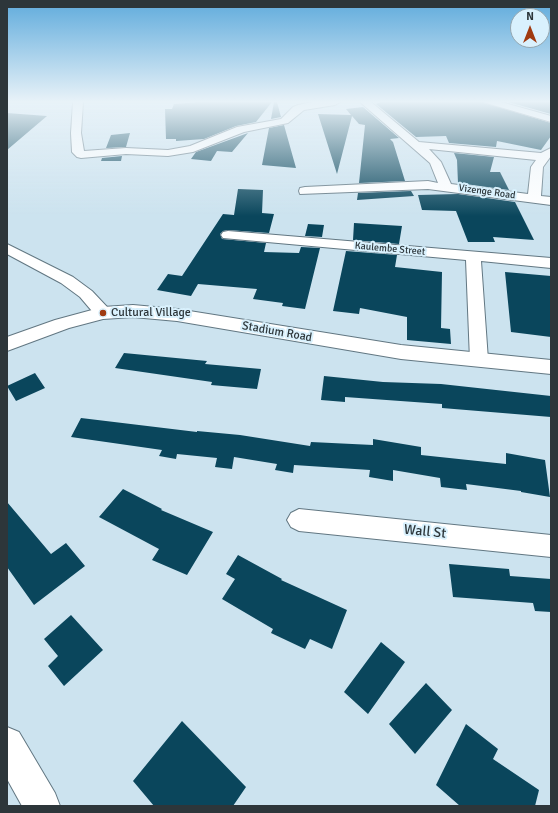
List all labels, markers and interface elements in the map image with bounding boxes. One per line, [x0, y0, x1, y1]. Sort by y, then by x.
north arrow [510, 8, 550, 48]
text: N [526, 10, 534, 23]
street label: Vizenge Road [458, 182, 516, 202]
street label: Kaulembe Street [354, 240, 426, 258]
place label: Cultural Village [111, 306, 191, 320]
marker: Cultural Village [98, 308, 108, 318]
street label: Stadium Road [241, 319, 313, 345]
street label: Wall St [403, 521, 447, 543]

